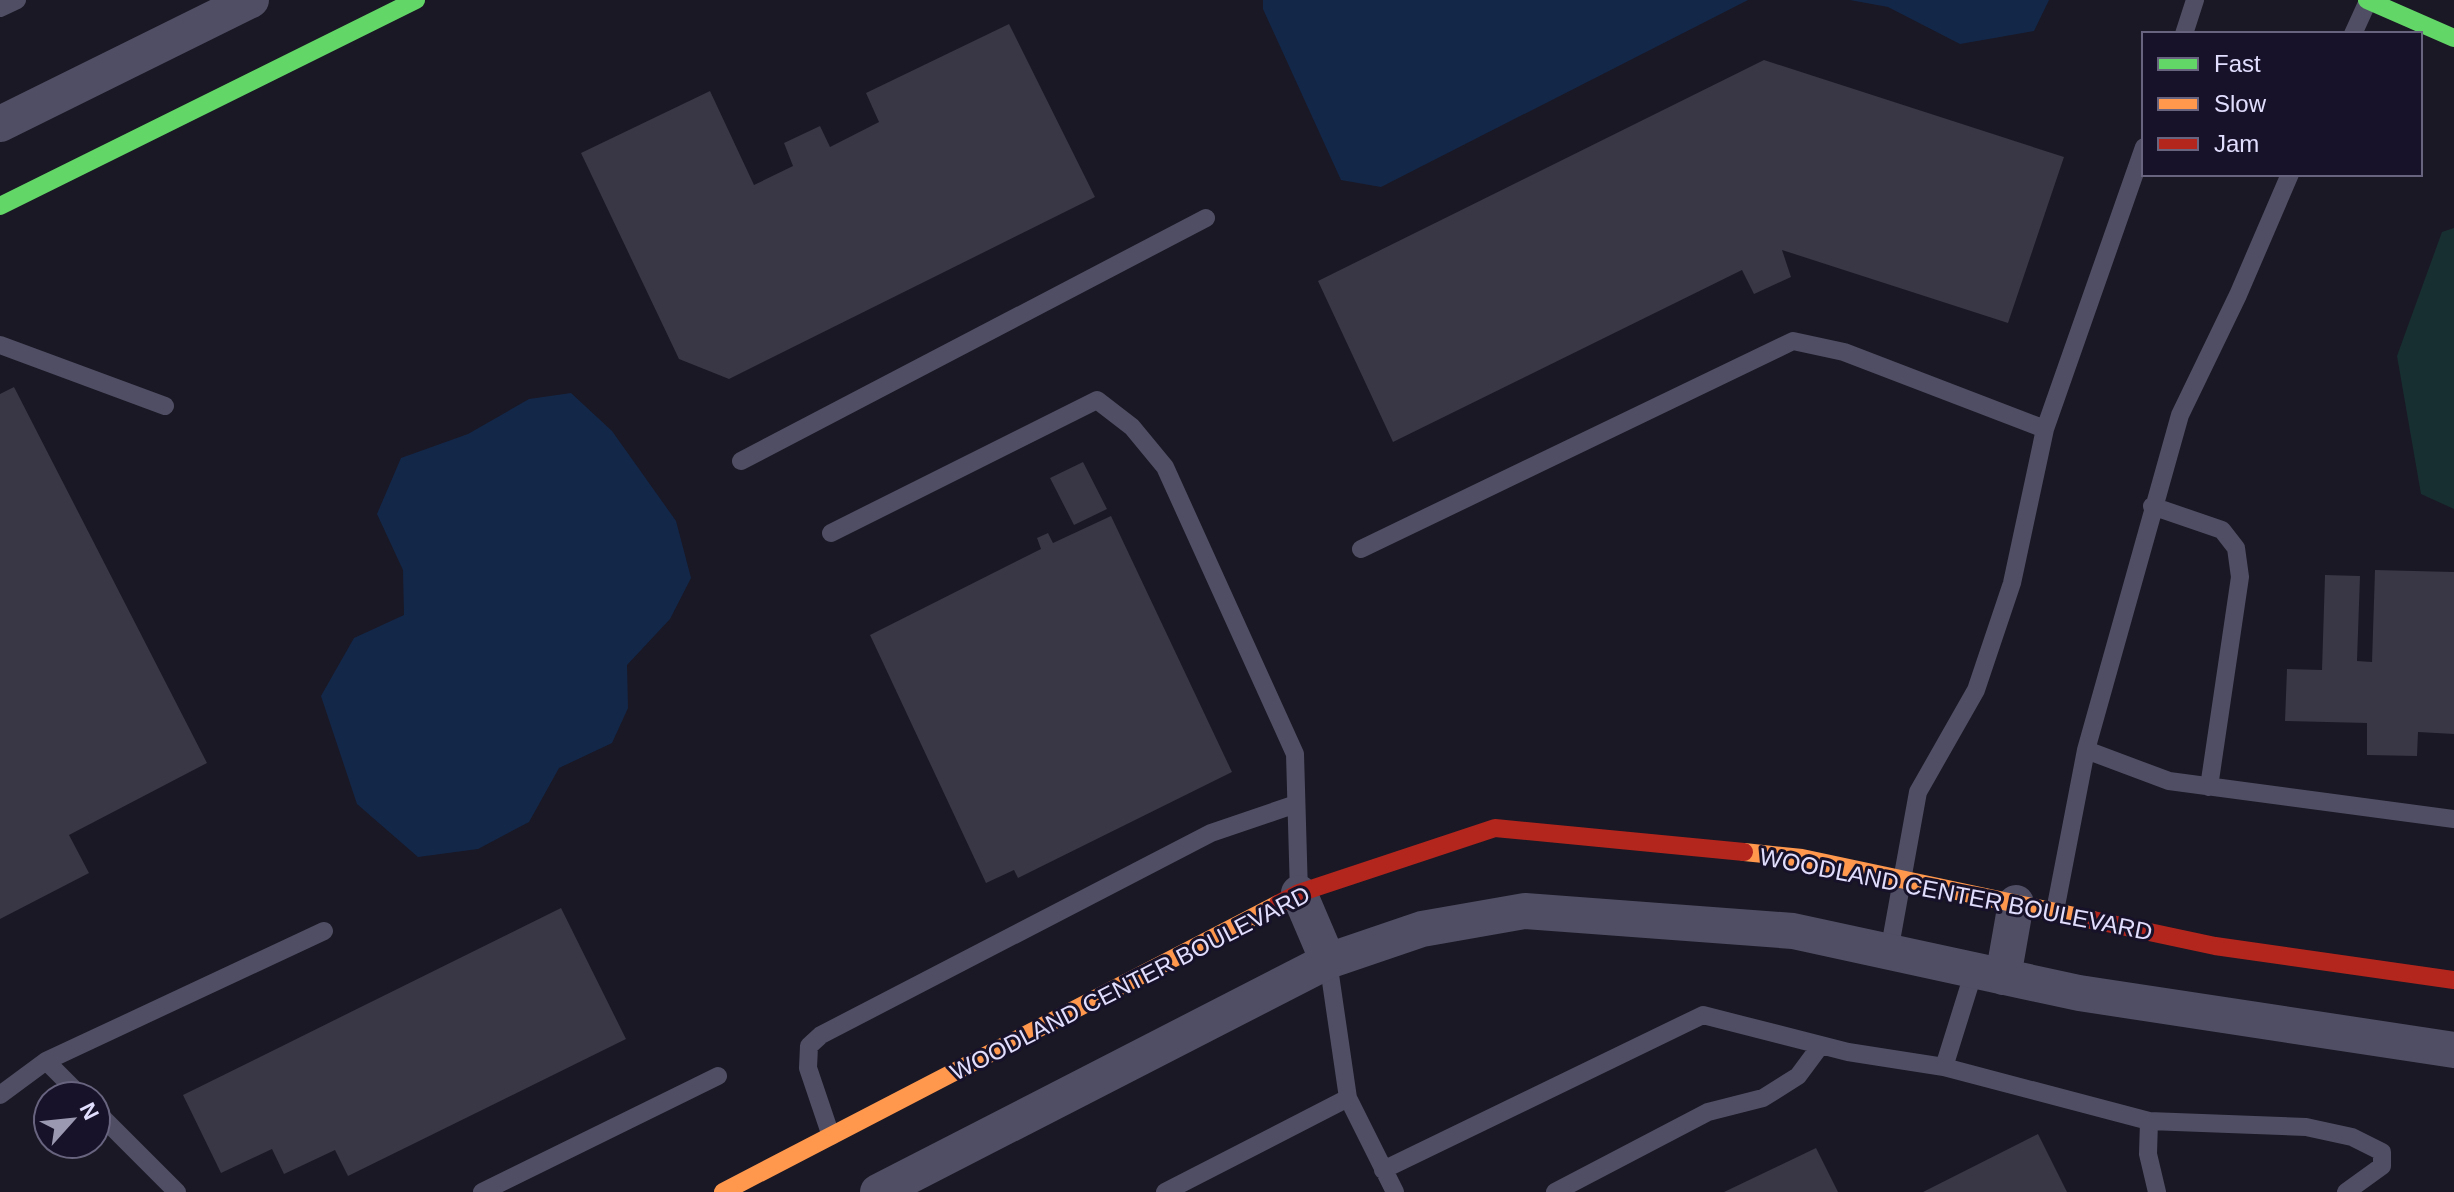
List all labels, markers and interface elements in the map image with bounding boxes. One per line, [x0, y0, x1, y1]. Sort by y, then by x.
legend [2142, 32, 2422, 176]
text: Fast [2214, 50, 2261, 77]
text: Slow [2214, 90, 2267, 117]
text: Jam [2214, 130, 2259, 157]
street label: WOODLAND CENTER BOULEVARD [1757, 843, 2155, 945]
street label: WOODLAND CENTER BOULEVARD [946, 880, 1314, 1086]
north arrow [32, 1080, 112, 1160]
text: N [75, 1098, 104, 1124]

